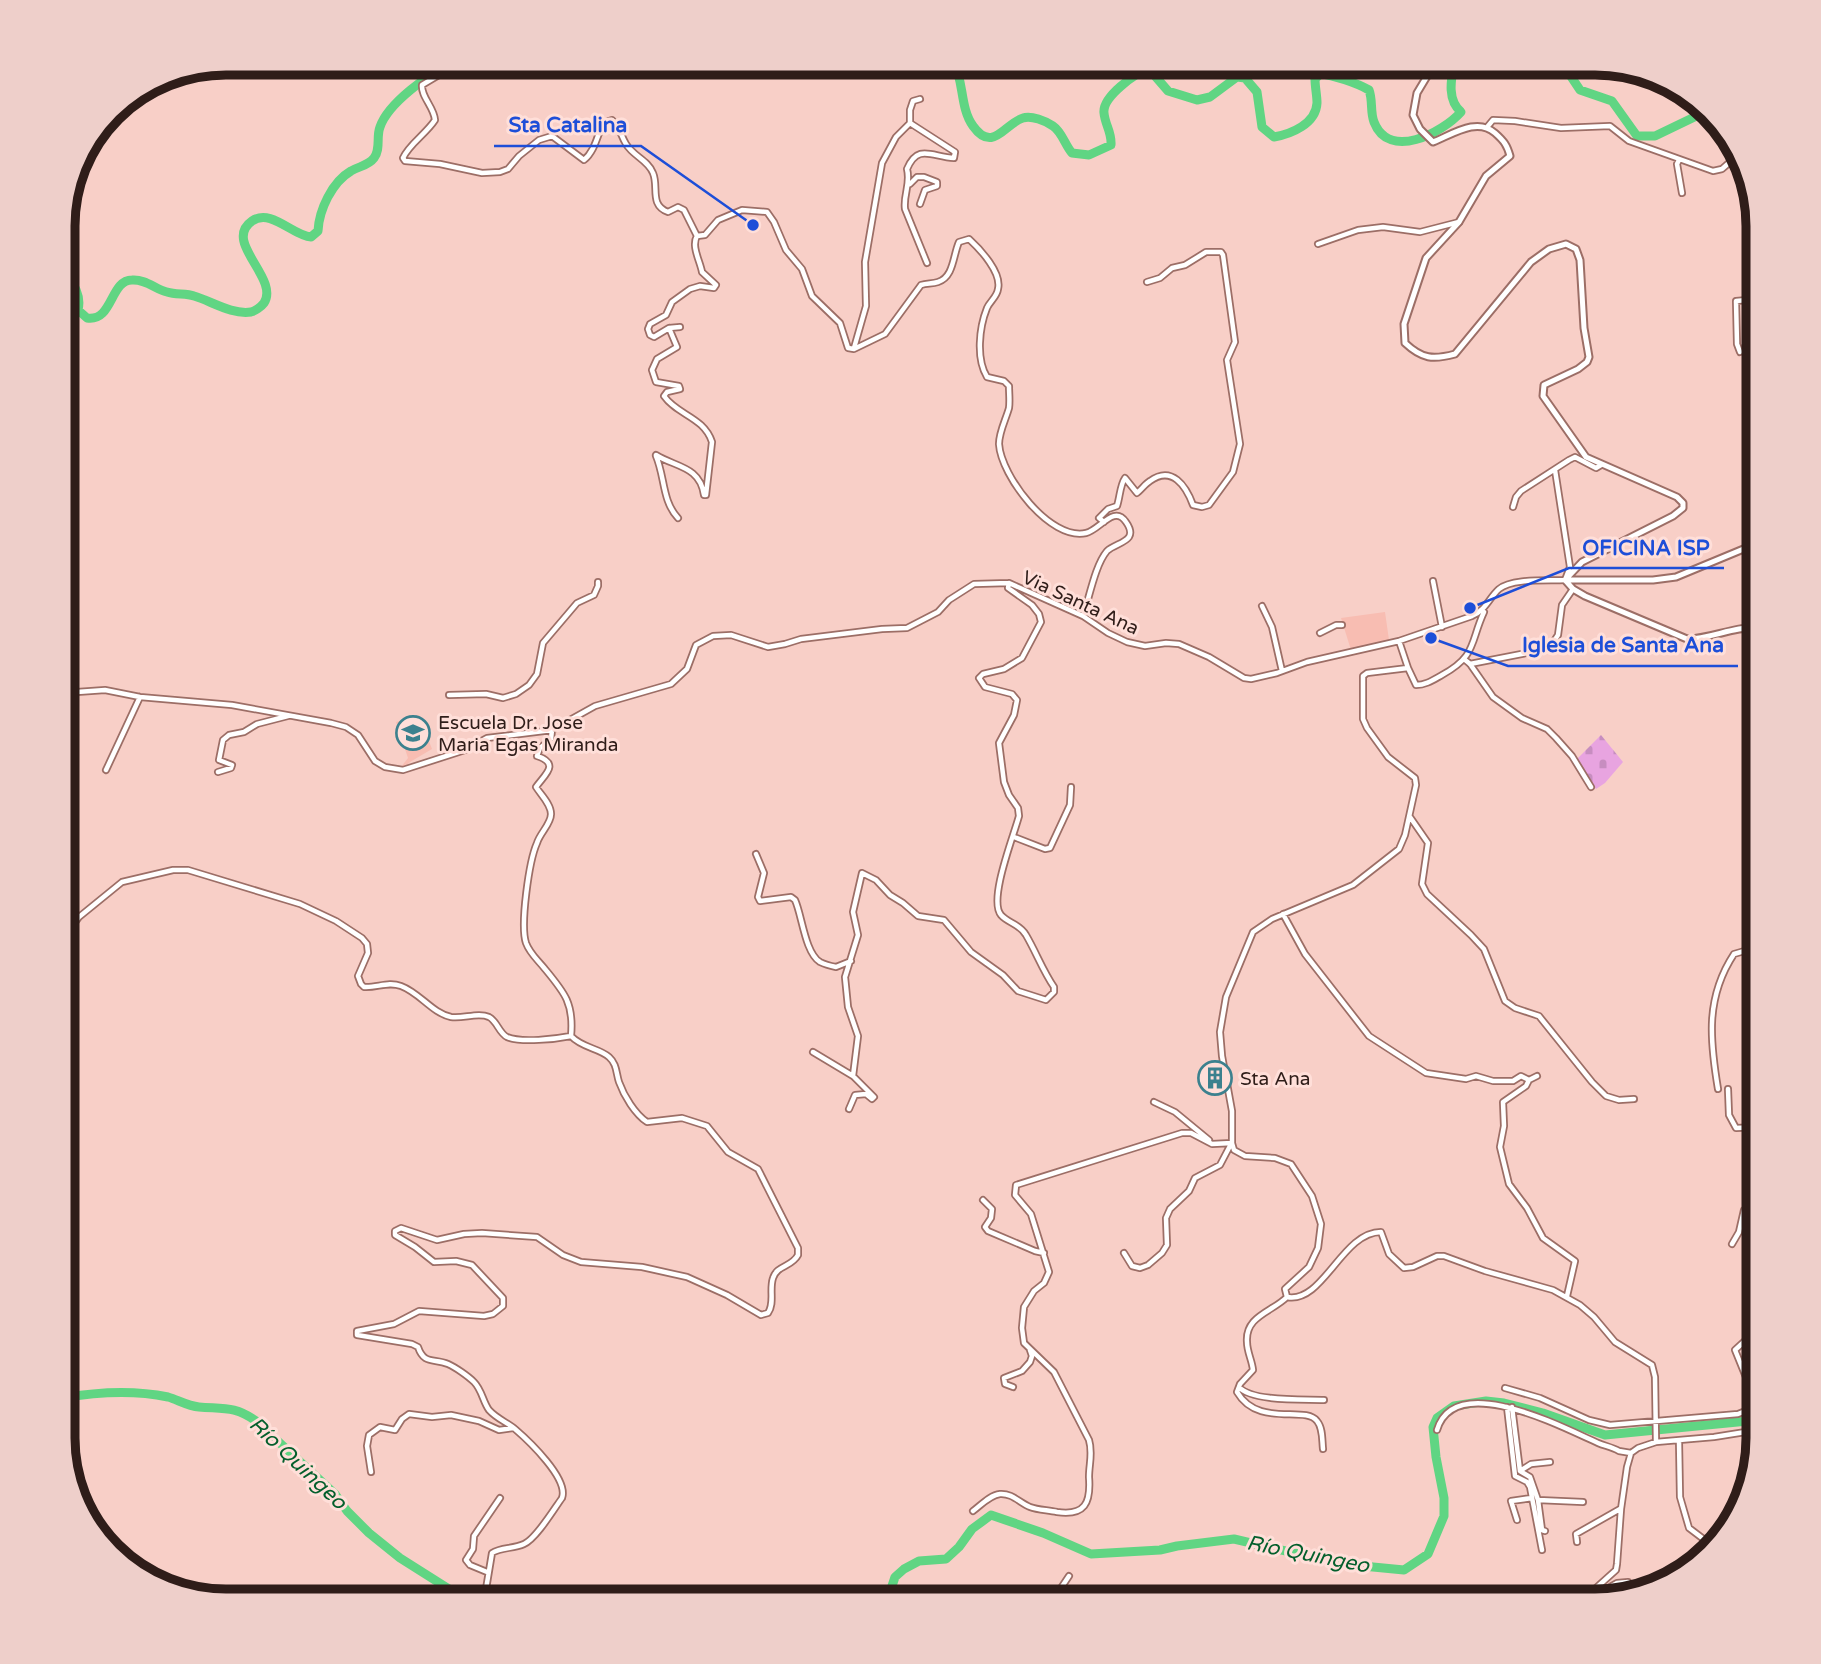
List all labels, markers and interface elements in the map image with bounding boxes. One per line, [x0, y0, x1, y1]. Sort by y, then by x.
callout: Sta Catalina [494, 104, 641, 146]
text: Sta Catalina [509, 113, 627, 138]
callout: OFICINA ISP [1569, 526, 1724, 568]
text: OFICINA ISP [1582, 536, 1710, 561]
street label: Via Santa Ana [1019, 566, 1142, 640]
callout: Iglesia de Santa Ana [1508, 624, 1738, 666]
text: Iglesia de Santa Ana [1522, 633, 1724, 658]
place label: Escuela Dr. Jose Maria Egas Miranda [438, 712, 618, 756]
school or university icon: Escuela Dr. Jose Maria Egas Miranda [394, 714, 432, 752]
building icon: Sta Ana [1196, 1059, 1234, 1097]
place label: Sta Ana [1240, 1068, 1310, 1090]
water label: Río Quingeo [244, 1412, 352, 1516]
water label: Río Quingeo [1245, 1530, 1372, 1579]

